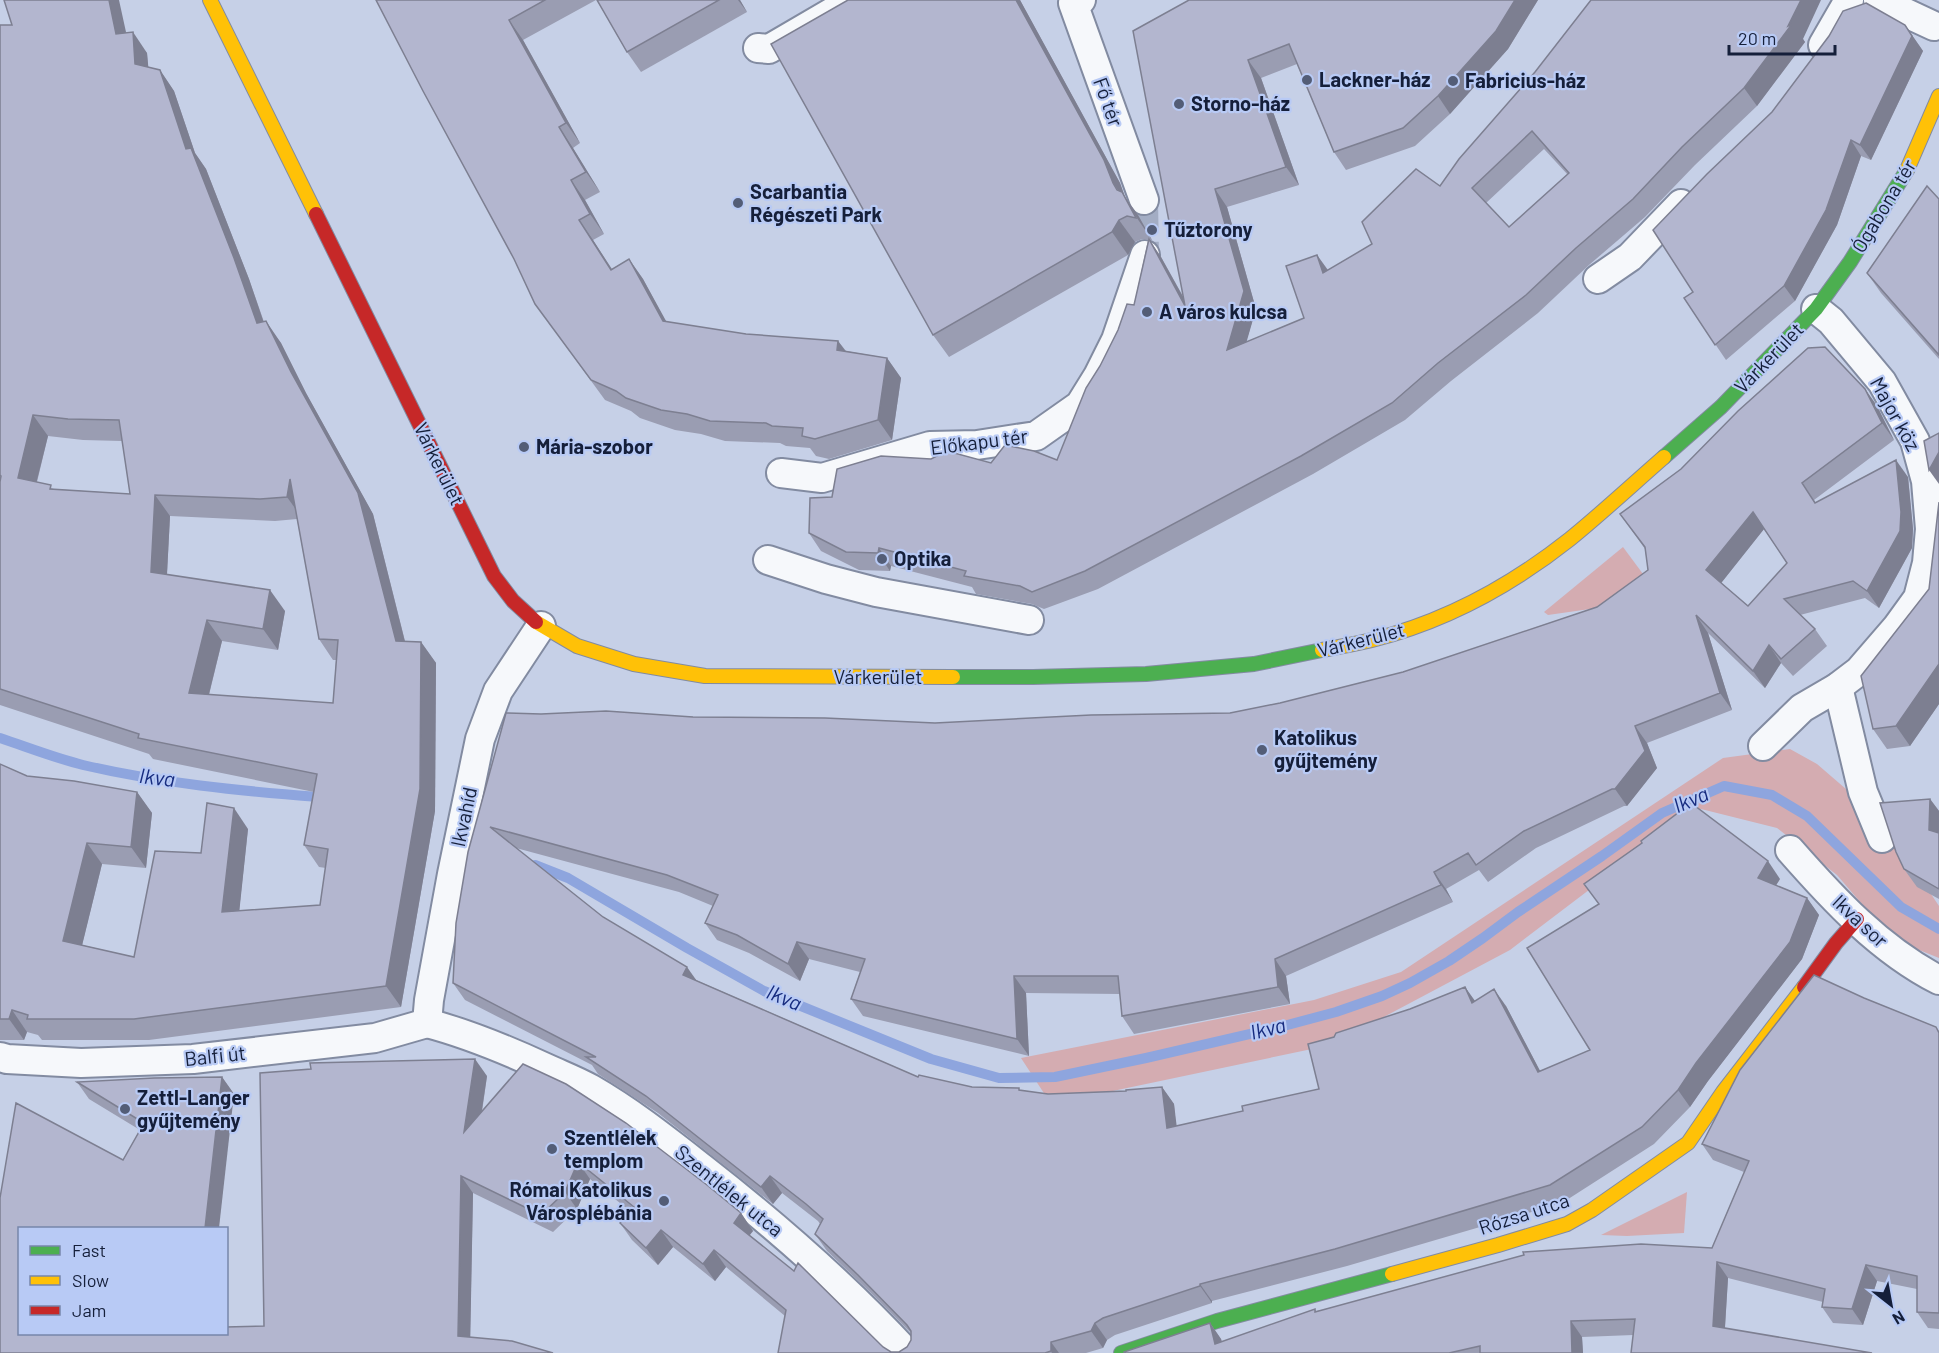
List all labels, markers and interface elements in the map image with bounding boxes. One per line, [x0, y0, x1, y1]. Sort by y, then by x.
scale bar [1729, 18, 1836, 56]
text: 20 m [1738, 27, 1776, 49]
place label: Lackner-ház [1319, 67, 1430, 91]
place label: Fabricius-ház [1465, 68, 1586, 92]
marker: Lackner-ház [1300, 73, 1314, 87]
street label: Fő tér [1089, 74, 1129, 129]
marker: Fabricius-ház [1446, 74, 1460, 88]
place label: Storno-ház [1191, 91, 1290, 115]
marker: Storno-ház [1172, 97, 1186, 111]
street label: Ógabona tér [1846, 154, 1920, 257]
place label: Scarbantia Régészeti Park [750, 179, 883, 226]
marker: Scarbantia Régészeti Park [731, 196, 745, 210]
place label: Tűztorony [1164, 217, 1253, 241]
marker: Tűztorony [1145, 223, 1159, 237]
place label: A város kulcsa [1159, 299, 1287, 323]
marker: A város kulcsa [1140, 305, 1154, 319]
street label: Várkerület [1729, 317, 1808, 398]
street label: Major köz [1866, 372, 1926, 455]
street label: Várkerület [410, 418, 470, 509]
street label: Előkapu tér [929, 423, 1029, 459]
place label: Mária-szobor [536, 434, 653, 458]
marker: Mária-szobor [517, 440, 531, 454]
place label: Optika [894, 546, 951, 570]
marker: Optika [875, 552, 889, 566]
street label: Várkerület [1315, 617, 1407, 661]
street label: Várkerület [833, 664, 923, 688]
place label: Katolikus gyűjtemény [1274, 725, 1378, 772]
marker: Katolikus gyűjtemény [1255, 743, 1269, 757]
water label: Ikva [138, 762, 176, 791]
water label: Ikva [1669, 780, 1712, 817]
street label: Ikvahíd [445, 785, 481, 849]
street label: Ikva sor [1828, 889, 1893, 952]
water label: Ikva [763, 978, 806, 1015]
water label: Ikva [1247, 1011, 1288, 1044]
street label: Balfi út [183, 1040, 247, 1070]
place label: Zettl-Langer gyűjtemény [137, 1085, 250, 1132]
marker: Zettl-Langer gyűjtemény [118, 1102, 132, 1116]
place label: Szentlélek templom [564, 1125, 657, 1172]
street label: Szentlélek utca [671, 1139, 789, 1241]
marker: Szentlélek templom [545, 1142, 559, 1156]
place label: Római Katolikus Városplébánia [509, 1177, 652, 1224]
street label: Rózsa utca [1475, 1187, 1572, 1239]
marker: Római Katolikus Városplébánia [657, 1194, 671, 1208]
legend [18, 1227, 228, 1335]
text: Fast [72, 1239, 106, 1261]
text: Slow [72, 1269, 109, 1291]
north arrow [1861, 1275, 1921, 1335]
text: Jam [72, 1299, 106, 1321]
text: N [1890, 1307, 1908, 1329]

